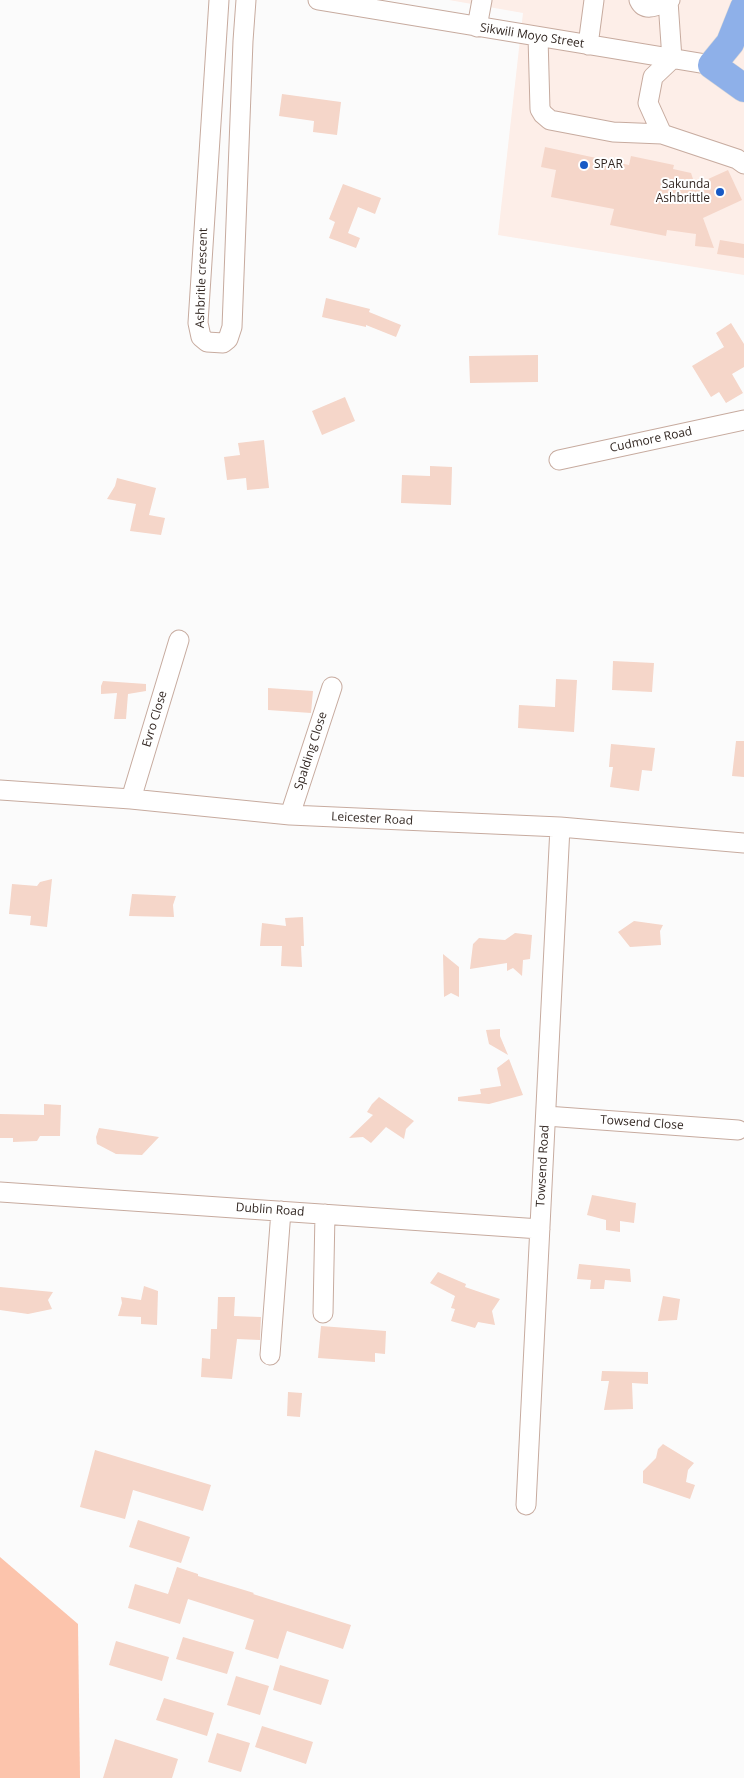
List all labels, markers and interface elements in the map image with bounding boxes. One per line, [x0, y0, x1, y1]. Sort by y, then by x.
street label: Sikwili Moyo Street [479, 21, 585, 51]
place label: SPAR [594, 158, 623, 172]
marker: SPAR [578, 159, 590, 171]
place label: Sakunda Ashbrittle [656, 178, 710, 206]
marker: Sakunda Ashbrittle [714, 186, 726, 198]
street label: Ashbritle crescent [193, 228, 211, 328]
street label: Cudmore Road [608, 424, 694, 456]
street label: Evro Close [140, 689, 170, 749]
street label: Spalding Close [292, 710, 330, 792]
street label: Leicester Road [331, 810, 413, 828]
street label: Towsend Close [600, 1113, 684, 1133]
street label: Towsend Road [534, 1125, 552, 1207]
street label: Dublin Road [235, 1200, 305, 1220]

